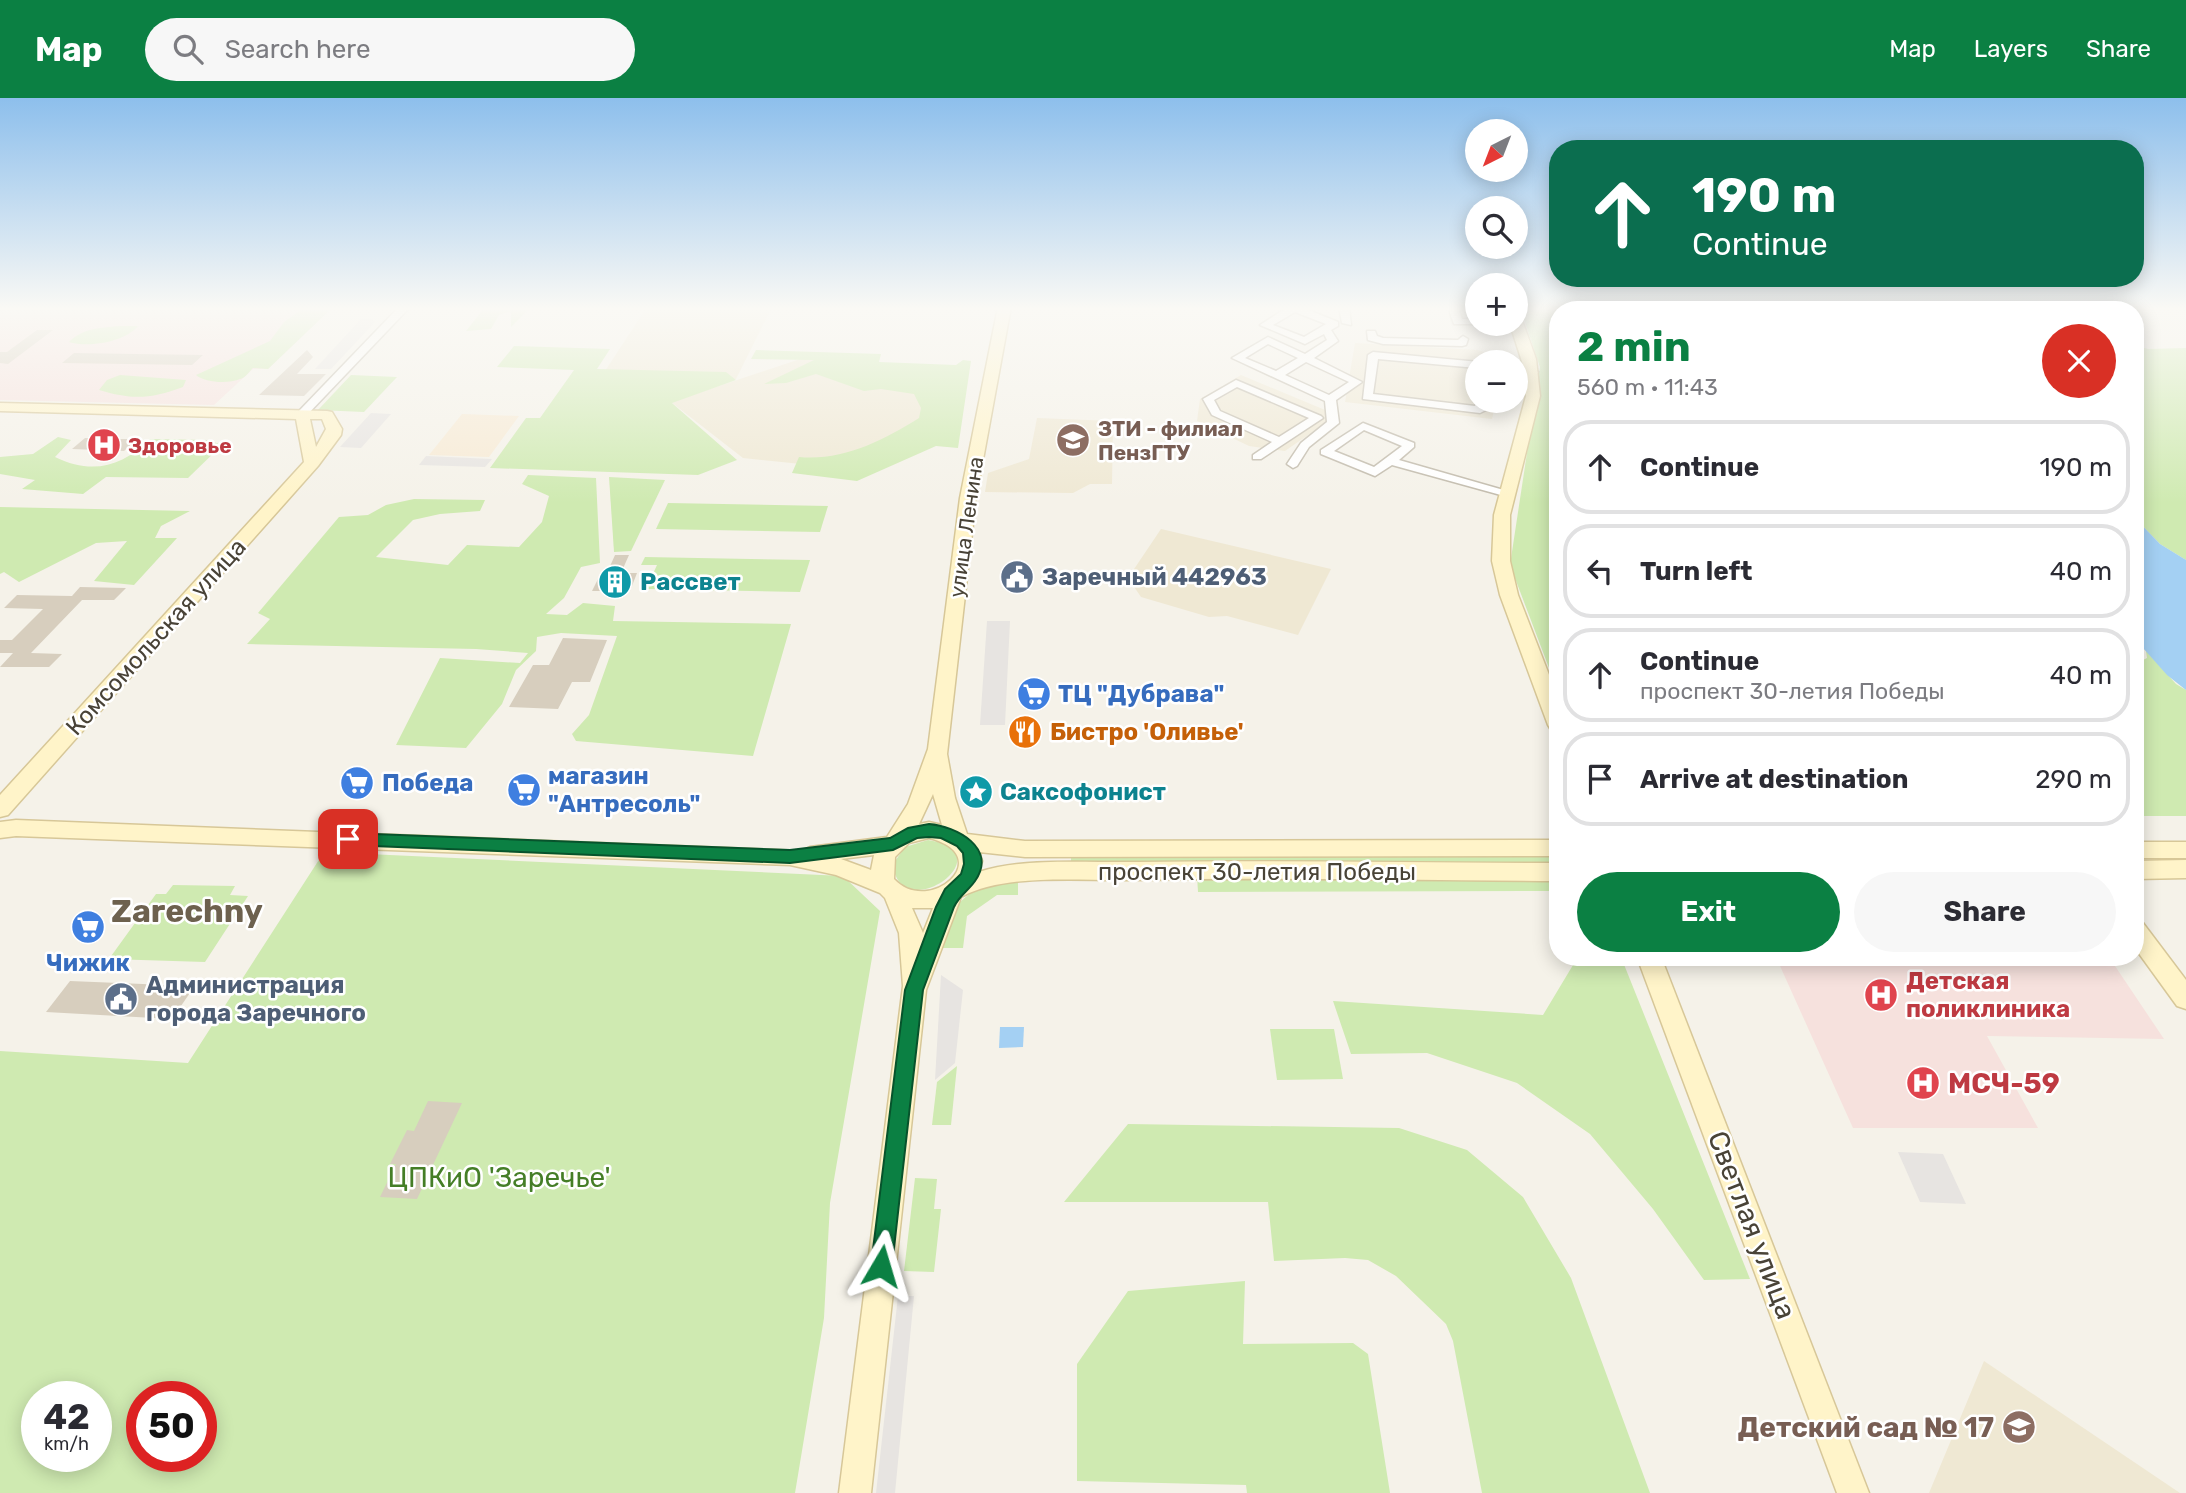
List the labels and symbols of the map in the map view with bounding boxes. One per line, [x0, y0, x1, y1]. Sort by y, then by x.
north arrow [1465, 119, 1528, 182]
place label: ЗТИ - филиал ПензГТУ [1098, 416, 1243, 465]
school or university icon: ЗТИ - филиал ПензГТУ [1054, 421, 1092, 459]
hospital icon: Здоровье [85, 426, 123, 464]
place label: Здоровье [128, 433, 232, 458]
street label: улица Ленина [944, 455, 988, 599]
street label: Комсомольская улица [60, 533, 252, 741]
public building icon: Заречный 442963 [998, 558, 1036, 596]
building icon: Рассвет [596, 563, 634, 601]
place label: Заречный 442963 [1042, 563, 1267, 591]
place label: Рассвет [640, 568, 741, 596]
supermarket icon: ТЦ "Дубрава" [1015, 675, 1053, 713]
place label: ТЦ "Дубрава" [1058, 680, 1224, 708]
restaurant icon: Бистро 'Оливье' [1006, 713, 1044, 751]
place label: Бистро 'Оливье' [1050, 718, 1244, 746]
place label: магазин "Антресоль" [548, 762, 700, 818]
supermarket icon: Победа [338, 764, 376, 802]
place label: Победа [382, 769, 473, 797]
supermarket icon: магазин "Антресоль" [505, 771, 543, 809]
place icon: Саксофонист [957, 773, 995, 811]
place label: Саксофонист [1000, 778, 1166, 806]
pin [318, 809, 378, 869]
street label: проспект 30-летия Победы [1098, 858, 1416, 886]
district label: Zarechny [111, 892, 263, 930]
supermarket icon: Чижик [69, 908, 107, 946]
place label: Чижик [46, 949, 130, 977]
place label: Детская поликлиника [1906, 967, 2070, 1023]
place label: Администрация города Заречного [146, 971, 366, 1027]
hospital icon: Детская поликлиника [1862, 976, 1900, 1014]
public building icon: Администрация города Заречного [102, 980, 140, 1018]
hospital icon: МСЧ-59 [1904, 1064, 1942, 1102]
place label: МСЧ-59 [1948, 1067, 2060, 1100]
street label: Светлая улица [1701, 1126, 1803, 1324]
park label: ЦПКиО 'Заречье' [387, 1161, 611, 1194]
position arrow [844, 1229, 918, 1303]
speed limit sign: 50 [126, 1381, 217, 1472]
school or university icon: Детский сад № 17 [2000, 1408, 2038, 1446]
place label: Детский сад № 17 [1737, 1411, 1994, 1444]

